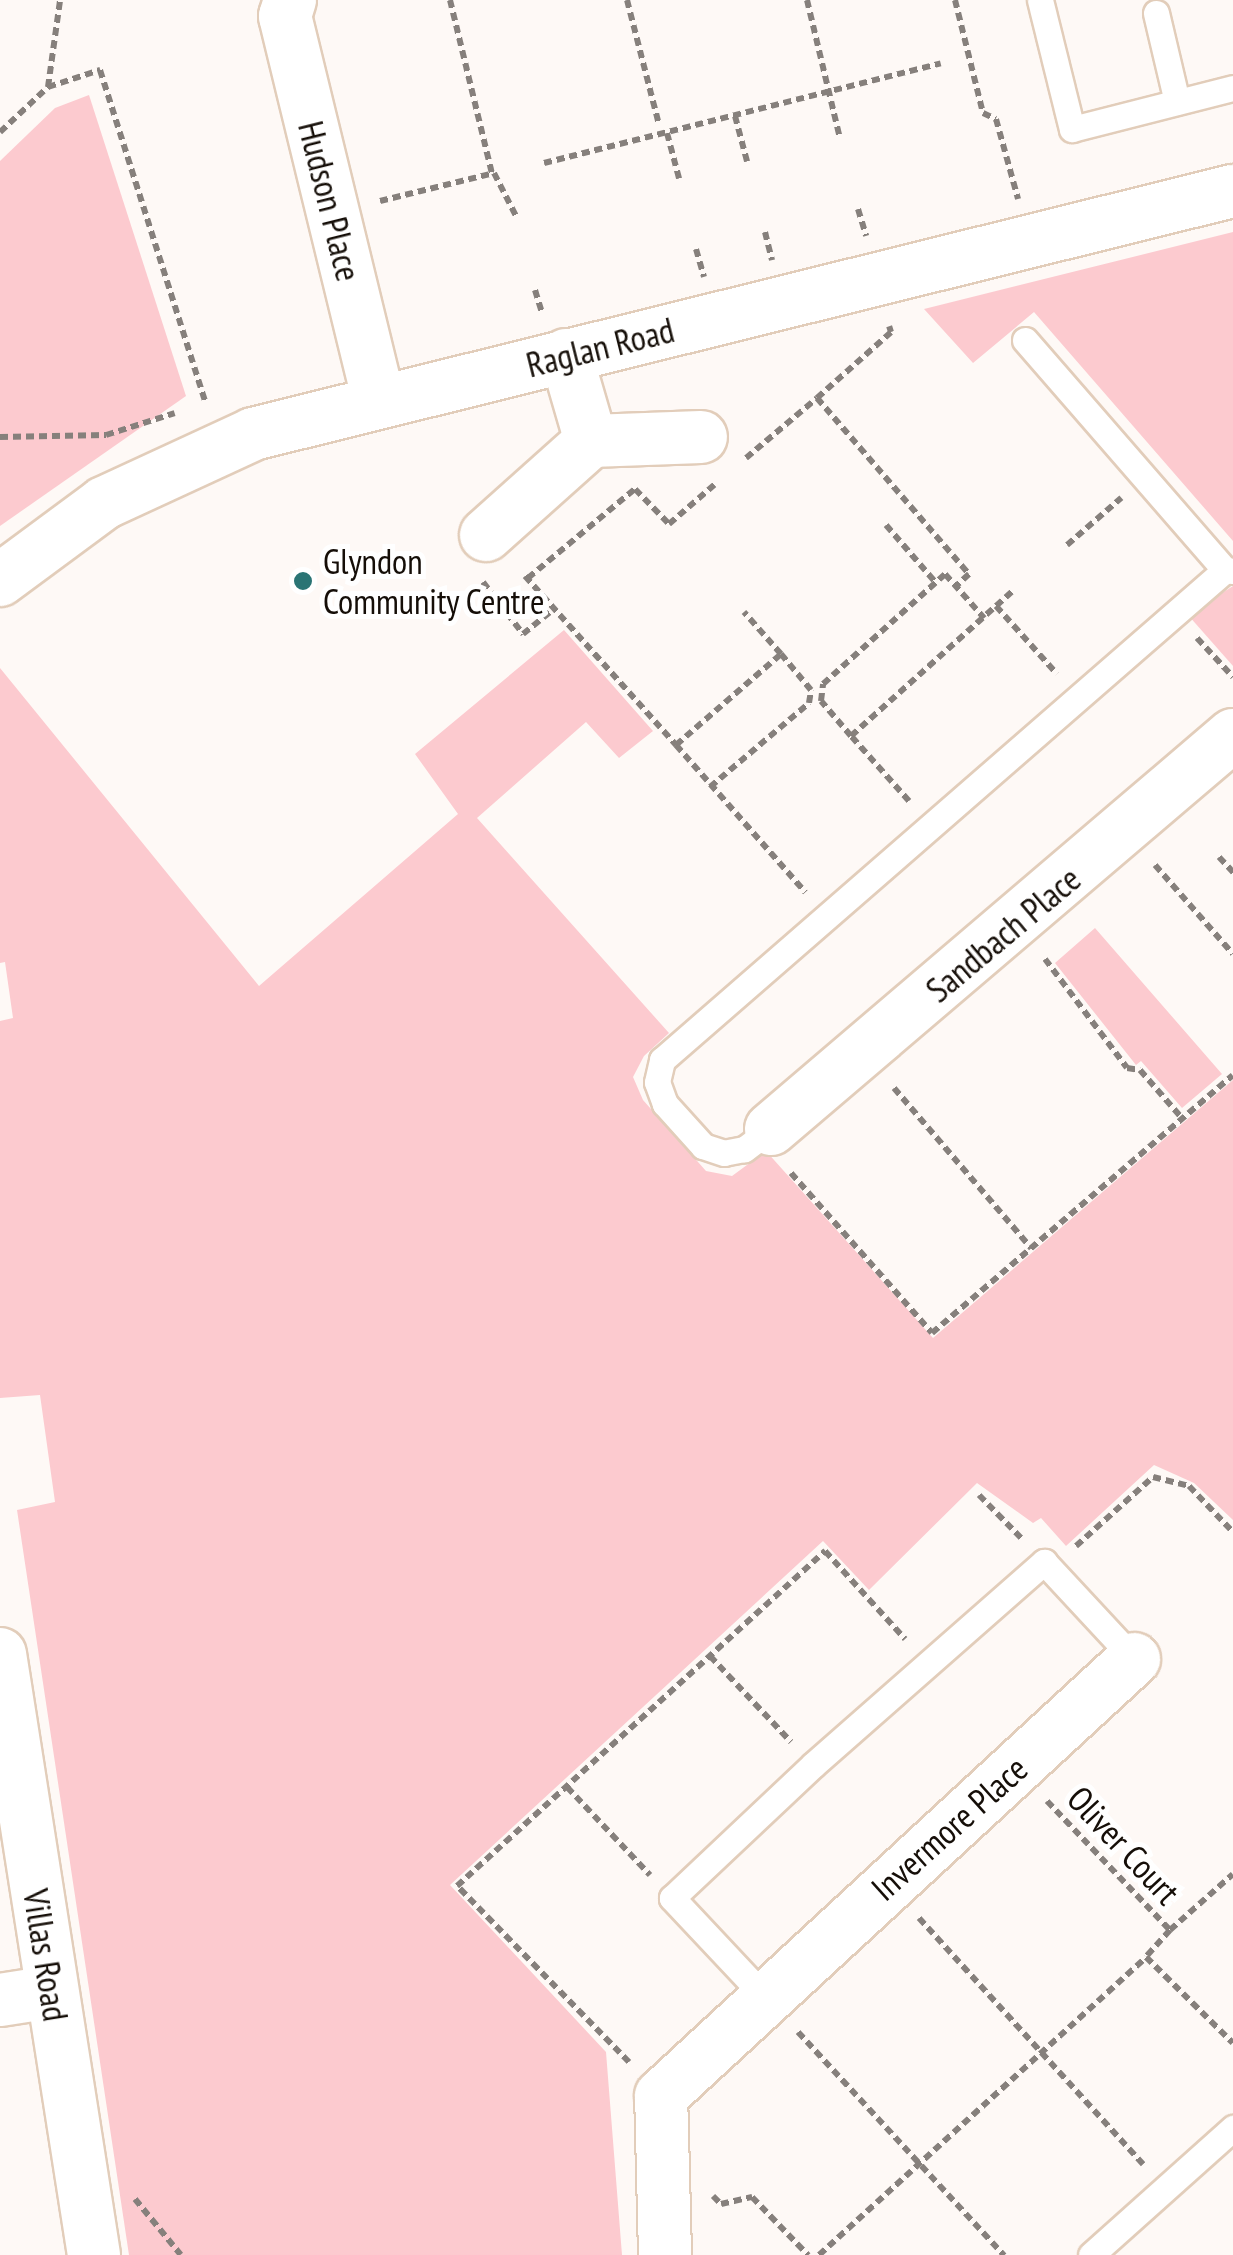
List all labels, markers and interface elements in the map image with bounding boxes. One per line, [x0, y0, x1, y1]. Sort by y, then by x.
street label: Hudson Place [290, 117, 370, 285]
street label: Raglan Road [522, 308, 678, 386]
place label: Glyndon Community Centre [323, 540, 545, 622]
marker: Glyndon Community Centre [292, 570, 314, 592]
street label: Sandbach Place [917, 857, 1089, 1011]
street label: Invermore Place [863, 1747, 1035, 1909]
street label: Oliver Court [1059, 1777, 1189, 1913]
street label: Villas Road [15, 1886, 77, 2024]

